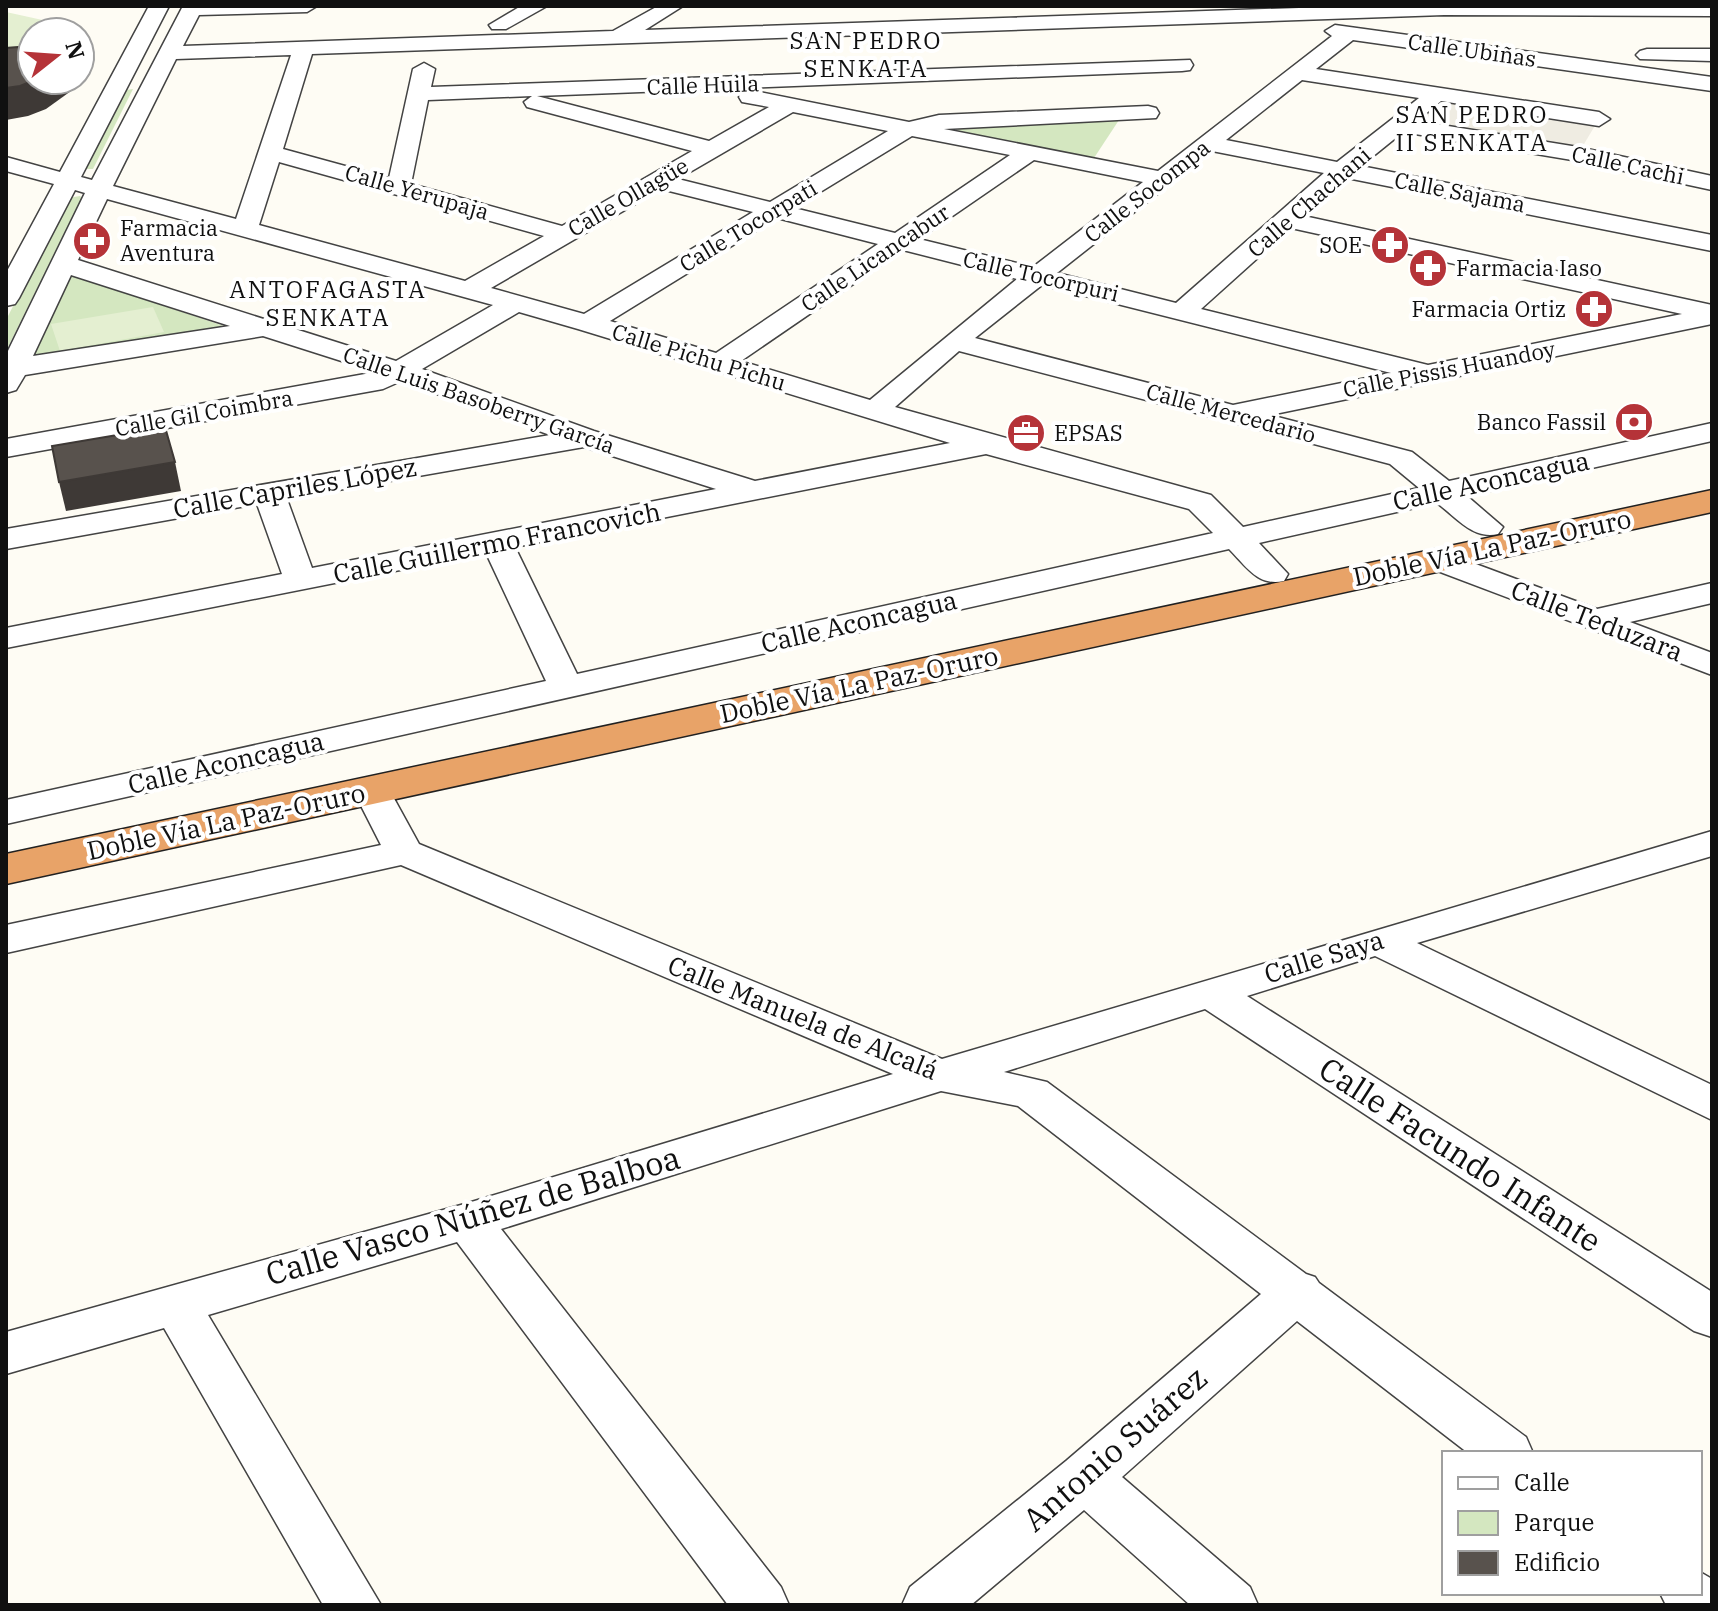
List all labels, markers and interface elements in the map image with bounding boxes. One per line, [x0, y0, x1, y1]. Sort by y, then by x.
north arrow [16, 16, 96, 96]
district label: SAN PEDRO SENKATA [790, 24, 942, 84]
street label: Calle Ubiñas [1406, 26, 1538, 73]
text: N [59, 37, 92, 63]
street label: Calle Huila [646, 68, 760, 101]
district label: SAN PEDRO II SENKATA [1395, 98, 1549, 158]
street label: Calle Socompa [1078, 132, 1215, 249]
street label: Calle Cachi [1569, 138, 1687, 191]
street label: Calle Chachani [1241, 140, 1376, 263]
street label: Calle Ollagüe [562, 150, 693, 243]
street label: Calle Yerupaja [342, 157, 493, 226]
street label: Calle Sajama [1392, 165, 1528, 218]
street label: Calle Tocorpati [674, 173, 822, 278]
street label: Calle Licancabur [795, 197, 955, 318]
place label: Farmacia Aventura [120, 213, 218, 267]
pharmacy icon: Farmacia Aventura [71, 220, 113, 262]
pharmacy icon: SOE [1369, 224, 1411, 266]
place label: SOE [1319, 230, 1362, 259]
street label: Calle Tocorpuri [960, 243, 1122, 308]
pharmacy icon: Farmacia Iaso [1407, 247, 1449, 289]
place label: Farmacia Iaso [1456, 253, 1602, 282]
district label: ANTOFAGASTA SENKATA [229, 273, 427, 333]
pharmacy icon: Farmacia Ortiz [1573, 288, 1615, 330]
place label: Farmacia Ortiz [1411, 294, 1566, 323]
street label: Calle Pichu Pichu [609, 316, 789, 397]
street label: Calle Pissis Huandoy [1340, 334, 1558, 403]
street label: Calle Luis Basoberry García [339, 339, 619, 460]
street label: Calle Mercedario [1143, 376, 1319, 449]
street label: Calle Gil Coimbra [113, 383, 295, 442]
bank icon: Banco Fassil [1613, 401, 1655, 443]
place label: Banco Fassil [1477, 407, 1606, 436]
office icon: EPSAS [1005, 412, 1047, 454]
place label: EPSAS [1054, 418, 1123, 447]
street label: Calle Aconcagua [1389, 443, 1592, 517]
street label: Calle Capriles López [170, 449, 419, 525]
street label: Calle Guillermo Francovich [330, 494, 664, 590]
street label: Doble Vía La Paz-Oruro [1350, 501, 1634, 593]
street label: Calle Teduzara [1507, 572, 1688, 668]
street label: Calle Aconcagua [757, 582, 960, 660]
street label: Doble Vía La Paz-Oruro [717, 638, 1001, 730]
street label: Calle Aconcagua [124, 723, 327, 801]
street label: Doble Vía La Paz-Oruro [84, 775, 368, 867]
street label: Calle Saya [1260, 922, 1388, 990]
street label: Calle Manuela de Alcalá [663, 947, 944, 1087]
street label: Calle Facundo Infante [1311, 1047, 1610, 1261]
street label: Calle Vasco Núñez de Balboa [261, 1136, 685, 1294]
street label: Antonio Suárez [1013, 1357, 1215, 1540]
legend [1442, 1451, 1702, 1595]
text: Calle [1514, 1466, 1570, 1498]
text: Parque [1514, 1506, 1594, 1538]
text: Edificio [1514, 1546, 1600, 1578]

